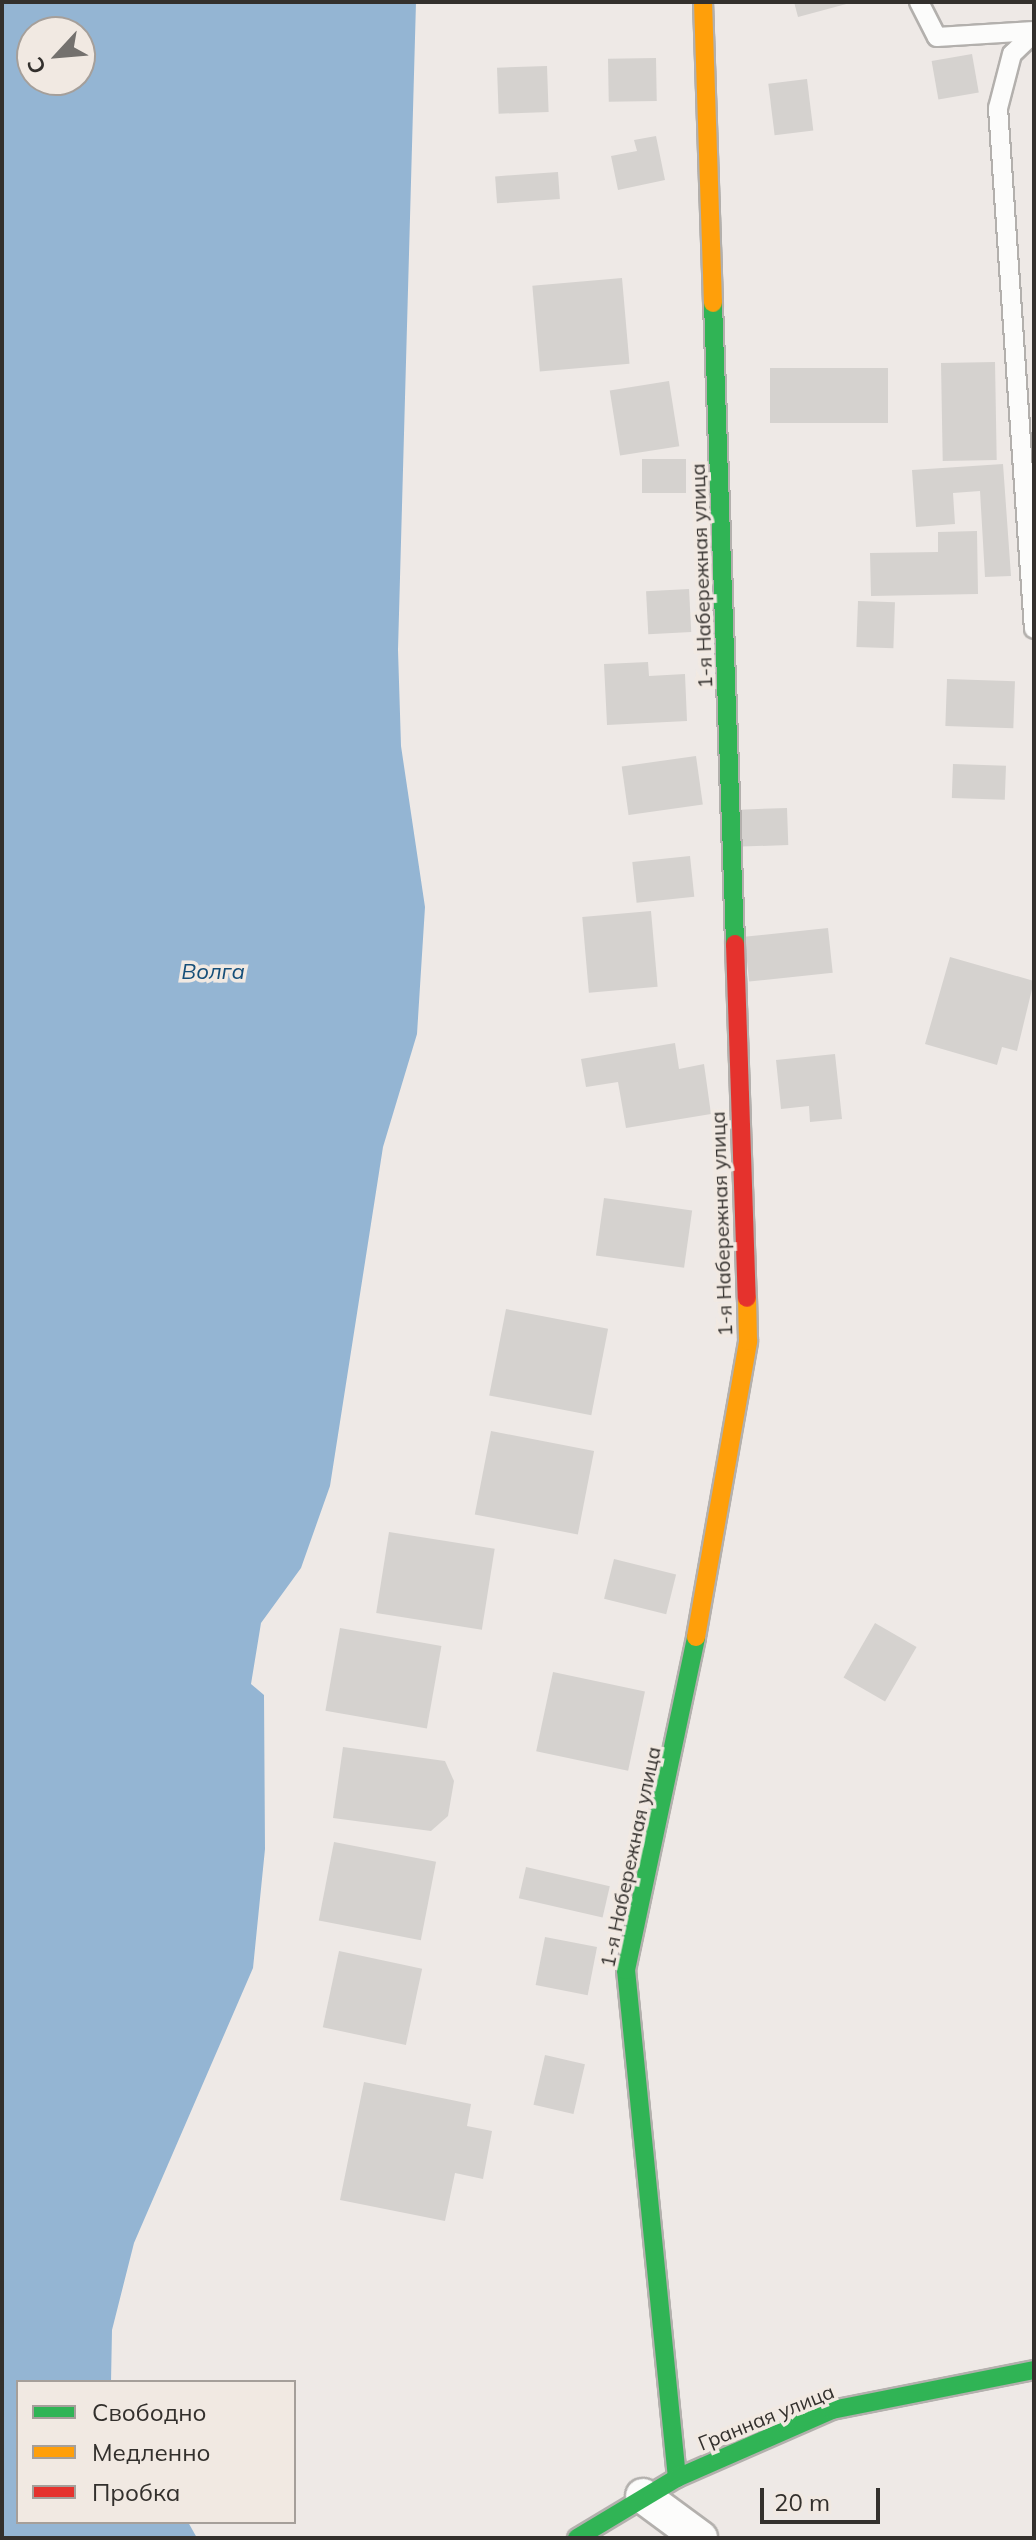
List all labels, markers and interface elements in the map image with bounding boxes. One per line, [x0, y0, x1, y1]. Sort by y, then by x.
north arrow [16, 16, 96, 96]
text: С [20, 53, 52, 79]
street label: 1-я Набережная улица [685, 463, 717, 689]
water label: Волга [181, 959, 245, 985]
street label: 1-я Набережная улица [705, 1111, 737, 1337]
street label: 1-я Набережная улица [595, 1744, 665, 1970]
street label: Гранная улица [695, 2379, 837, 2455]
legend [16, 2380, 296, 2524]
text: Свободно [92, 2397, 207, 2427]
text: Медленно [92, 2437, 211, 2467]
scale bar [764, 2472, 884, 2522]
text: Пробка [92, 2477, 180, 2507]
text: 20 m [774, 2487, 830, 2517]

